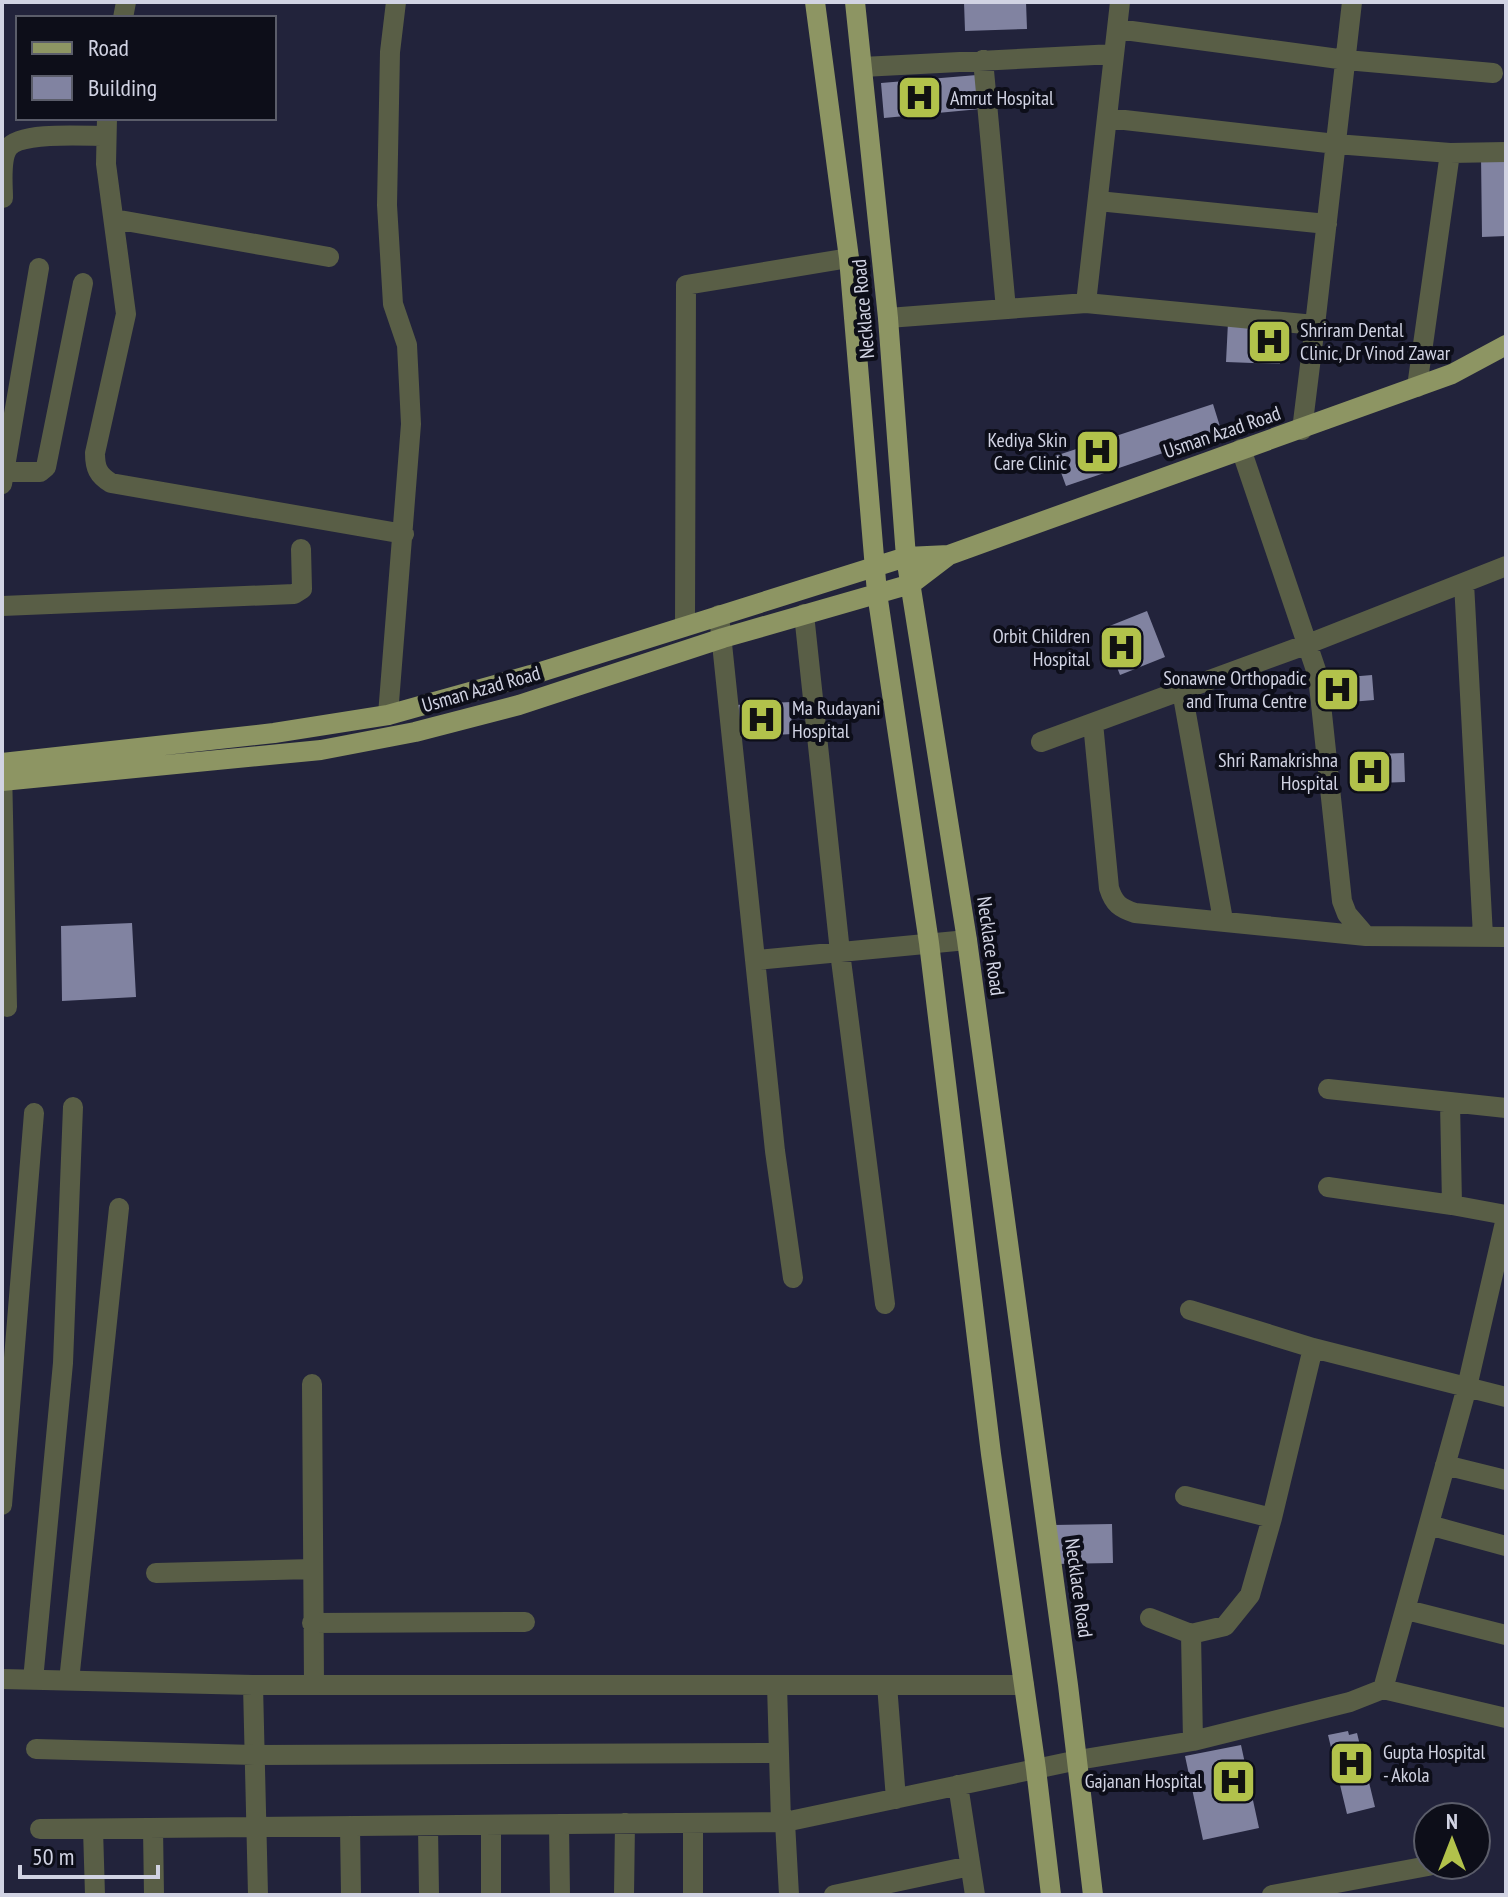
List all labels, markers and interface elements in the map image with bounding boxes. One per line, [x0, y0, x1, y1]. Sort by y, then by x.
legend [16, 16, 276, 120]
text: Road [88, 32, 129, 63]
text: Building [88, 72, 157, 103]
hospital icon: Amrut Hospital [895, 74, 943, 122]
place label: Amrut Hospital [950, 85, 1054, 111]
street label: Necklace Road [846, 258, 880, 360]
place label: Shriram Dental Clinic, Dr Vinod Zawar [1300, 317, 1451, 366]
hospital icon: Shriram Dental Clinic, Dr Vinod Zawar [1245, 318, 1293, 366]
street label: Usman Azad Road [1160, 400, 1284, 464]
place label: Kediya Skin Care Clinic [987, 427, 1067, 476]
hospital icon: Kediya Skin Care Clinic [1074, 428, 1122, 476]
place label: Orbit Children Hospital [993, 623, 1090, 672]
hospital icon: Orbit Children Hospital [1097, 624, 1145, 672]
street label: Usman Azad Road [419, 660, 543, 718]
place label: Sonawne Orthopadic and Truma Centre [1163, 665, 1307, 714]
hospital icon: Sonawne Orthopadic and Truma Centre [1314, 666, 1362, 714]
hospital icon: Ma Rudayani Hospital [737, 695, 785, 743]
place label: Ma Rudayani Hospital [792, 695, 881, 744]
place label: Shri Ramakrishna Hospital [1218, 747, 1338, 796]
hospital icon: Shri Ramakrishna Hospital [1345, 747, 1393, 795]
street label: Necklace Road [971, 895, 1011, 997]
street label: Necklace Road [1059, 1537, 1099, 1639]
place label: Gupta Hospital - Akola [1383, 1739, 1486, 1788]
hospital icon: Gupta Hospital - Akola [1328, 1740, 1376, 1788]
hospital icon: Gajanan Hospital [1209, 1757, 1257, 1805]
place label: Gajanan Hospital [1085, 1768, 1202, 1794]
north arrow [1412, 1801, 1492, 1881]
text: N [1446, 1807, 1458, 1835]
scale bar [20, 1829, 158, 1879]
text: 50 m [32, 1841, 74, 1872]

